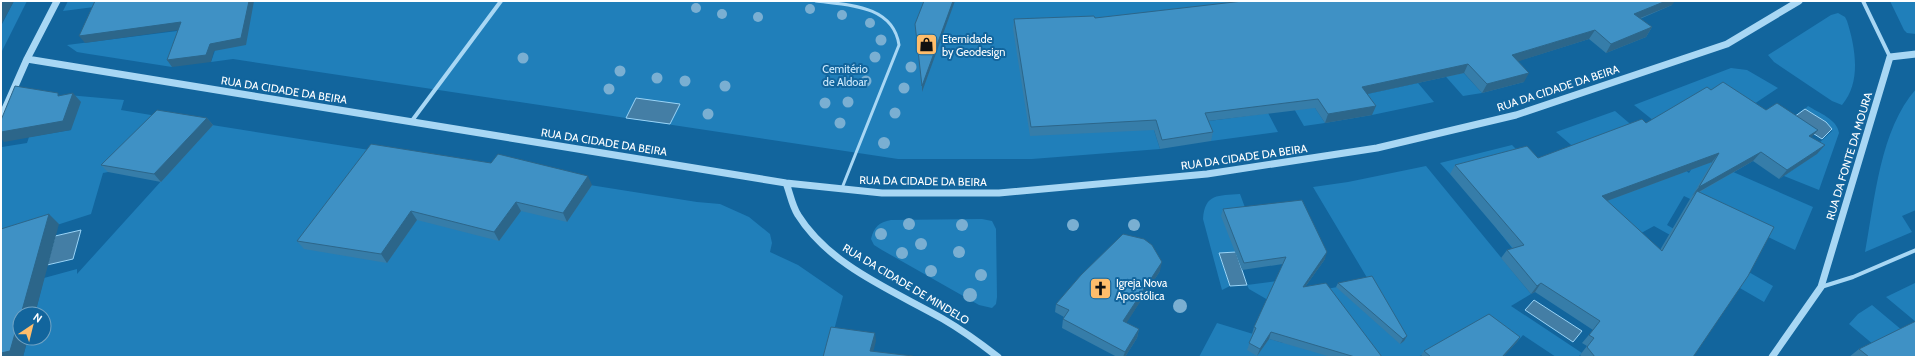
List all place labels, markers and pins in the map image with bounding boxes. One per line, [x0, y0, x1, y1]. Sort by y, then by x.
shop icon: Eternidade by Geodesign [914, 32, 940, 58]
place label: Eternidade by Geodesign [942, 32, 1005, 59]
church icon: Igreja Nova Apostólica [1087, 276, 1113, 302]
place label: Igreja Nova Apostólica [1116, 276, 1168, 303]

